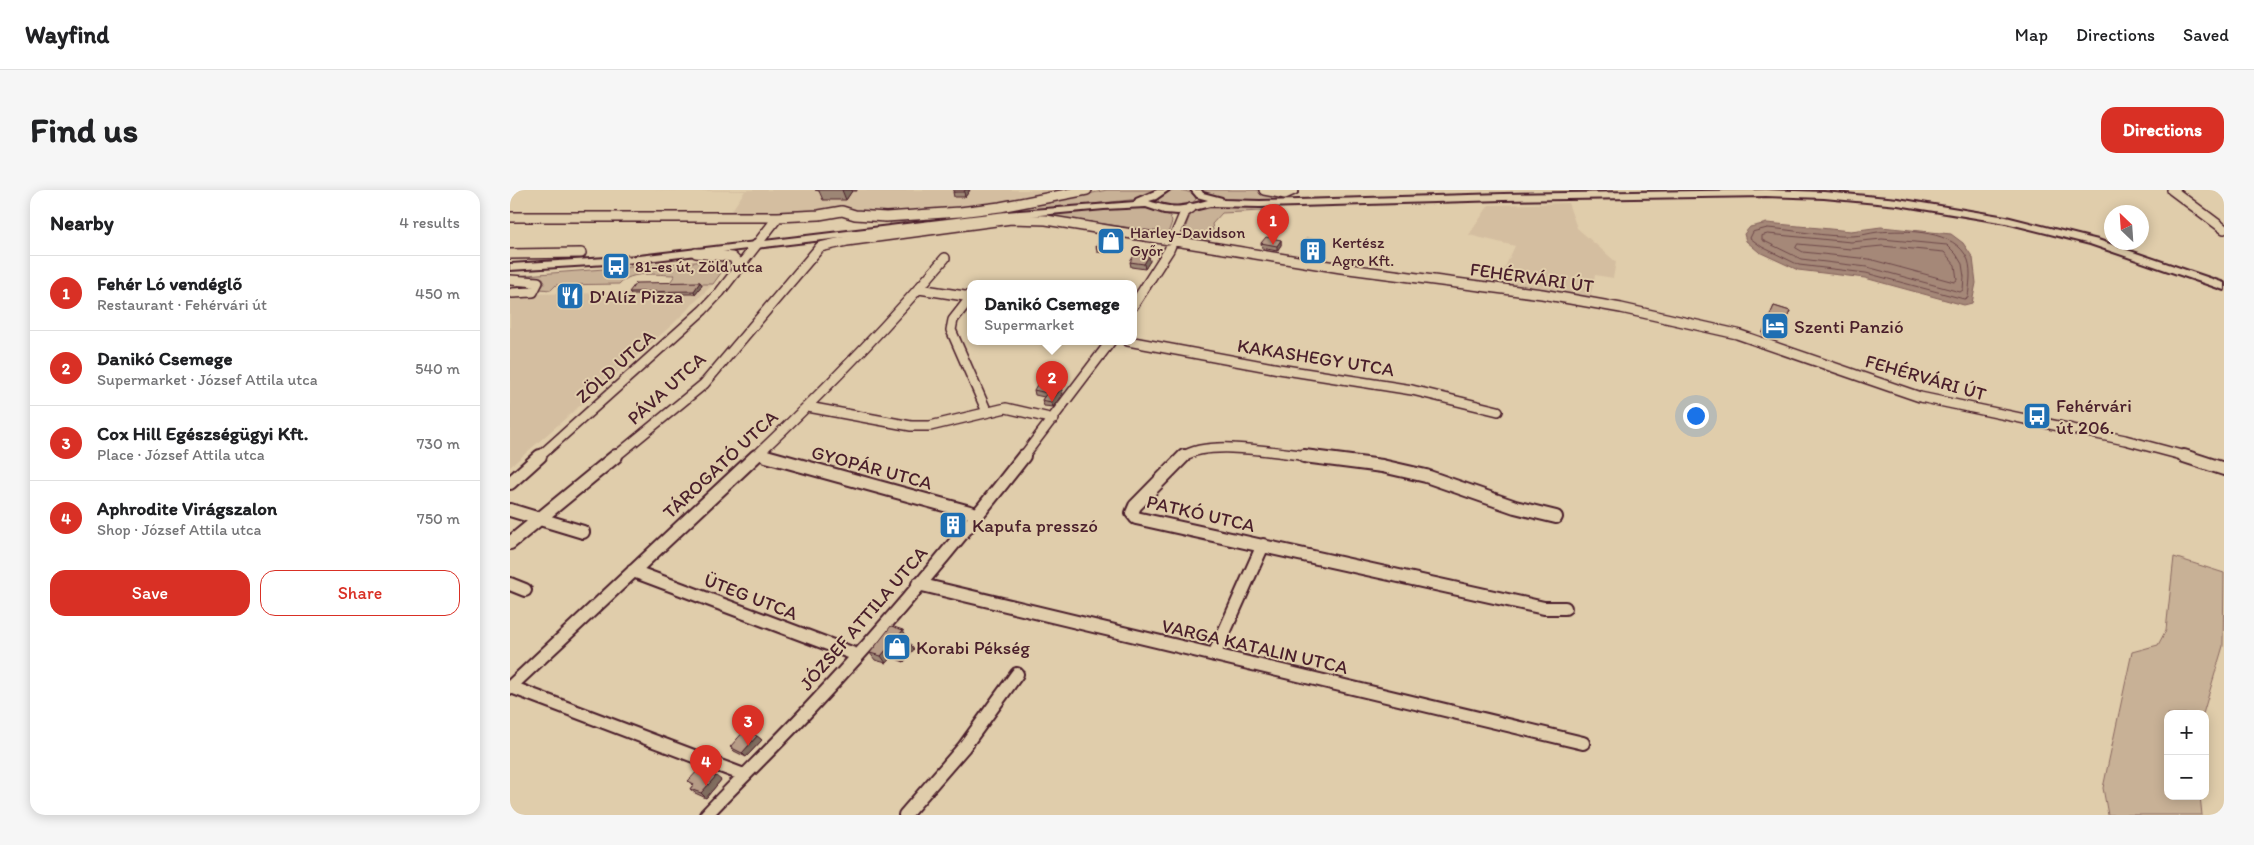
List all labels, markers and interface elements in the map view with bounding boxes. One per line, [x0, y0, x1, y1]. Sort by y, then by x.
text: Wayfind [25, 20, 109, 49]
text: Map [2015, 24, 2048, 46]
text: Directions [2076, 24, 2155, 46]
text: Saved [2183, 24, 2229, 46]
button: Directions [2101, 107, 2224, 153]
text: Find us [30, 109, 138, 151]
pin: 1 [1257, 204, 1289, 245]
north arrow [2104, 205, 2149, 250]
text: Nearby [50, 210, 114, 235]
text: 4 results [399, 213, 460, 232]
place label: Harley-Davidson Győr [1130, 223, 1245, 260]
shop icon: Harley-Davidson Győr [1096, 226, 1126, 256]
place label: Kertész Agro Kft. [1332, 233, 1394, 270]
building icon: Kertész Agro Kft. [1298, 236, 1328, 266]
bus stop icon: 81-es út, Zöld utca [601, 251, 631, 281]
place label: 81-es út, Zöld utca [635, 257, 763, 276]
street label: FEHÉRVÁRI ÚT [1469, 257, 1596, 298]
text: Fehér Ló vendéglő [97, 272, 242, 295]
popup [967, 280, 1137, 345]
restaurant icon: D'Alíz Pizza [555, 281, 585, 311]
text: 1 [62, 284, 70, 303]
text: 450 m [415, 284, 460, 303]
place label: D'Alíz Pizza [589, 285, 683, 308]
text: Danikó Csemege [984, 292, 1120, 315]
text: Restaurant · Fehérvári út [97, 295, 267, 314]
hotel icon: Szenti Panzió [1760, 311, 1790, 341]
text: Supermarket [984, 315, 1074, 334]
place label: Szenti Panzió [1794, 315, 1904, 338]
street label: ZÖLD UTCA [571, 325, 660, 408]
street label: KAKASHEGY UTCA [1236, 334, 1396, 381]
text: Danikó Csemege [97, 347, 232, 370]
street label: PÁVA UTCA [622, 347, 710, 430]
street label: FEHÉRVÁRI ÚT [1863, 349, 1989, 406]
text: 2 [62, 359, 70, 378]
text: 540 m [415, 359, 460, 378]
pin: 2 [1036, 361, 1068, 402]
text: Supermarket · József Attila utca [97, 370, 318, 389]
place label: Fehérvári út 206. [2056, 394, 2132, 439]
bus stop icon: Fehérvári út 206. [2022, 401, 2052, 431]
your location [1683, 403, 1709, 429]
street label: TÁROGATÓ UTCA [658, 405, 783, 524]
text: Cox Hill Egészségügyi Kft. [97, 422, 309, 445]
text: 3 [62, 434, 70, 453]
text: 730 m [416, 434, 460, 453]
street label: GYOPÁR UTCA [809, 440, 935, 495]
text: Place · József Attila utca [97, 445, 265, 464]
street label: PATKÓ UTCA [1144, 490, 1257, 537]
text: Aphrodite Virágszalon [97, 497, 277, 520]
text: 4 [61, 509, 71, 528]
text: 750 m [417, 509, 460, 528]
building icon: Kapufa presszó [938, 510, 968, 540]
place label: Kapufa presszó [972, 514, 1098, 537]
text: Shop · József Attila utca [97, 520, 261, 539]
street label: JÓZSEF ATTILA UTCA [795, 542, 932, 695]
street label: ÜTEG UTCA [701, 568, 801, 625]
button: Save [50, 570, 250, 616]
button: Share [260, 570, 460, 616]
street label: VARGA KATALIN UTCA [1159, 614, 1350, 679]
shop icon: Korabi Pékség [882, 632, 912, 662]
place label: Korabi Pékség [916, 636, 1030, 659]
pin: 3 [732, 705, 764, 746]
map controls [2164, 710, 2209, 800]
button: + [2164, 710, 2209, 755]
pin: 4 [690, 745, 722, 786]
button: − [2164, 755, 2209, 800]

